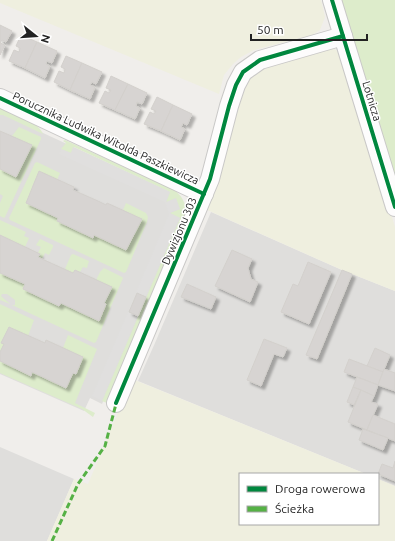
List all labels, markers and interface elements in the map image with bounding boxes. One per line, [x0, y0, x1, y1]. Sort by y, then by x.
north arrow [16, 16, 56, 56]
scale bar [251, 16, 367, 42]
text: 50 m [257, 23, 284, 36]
text: N [39, 33, 53, 45]
street label: Lotnicza [360, 80, 384, 122]
street label: Porucznika Ludwika Witolda Paszkiewicza [11, 89, 201, 187]
street label: Dywizjonu 303 [159, 195, 199, 267]
legend [239, 473, 379, 525]
text: Droga rowerowa [275, 482, 365, 495]
text: Ścieżka [275, 502, 314, 515]

